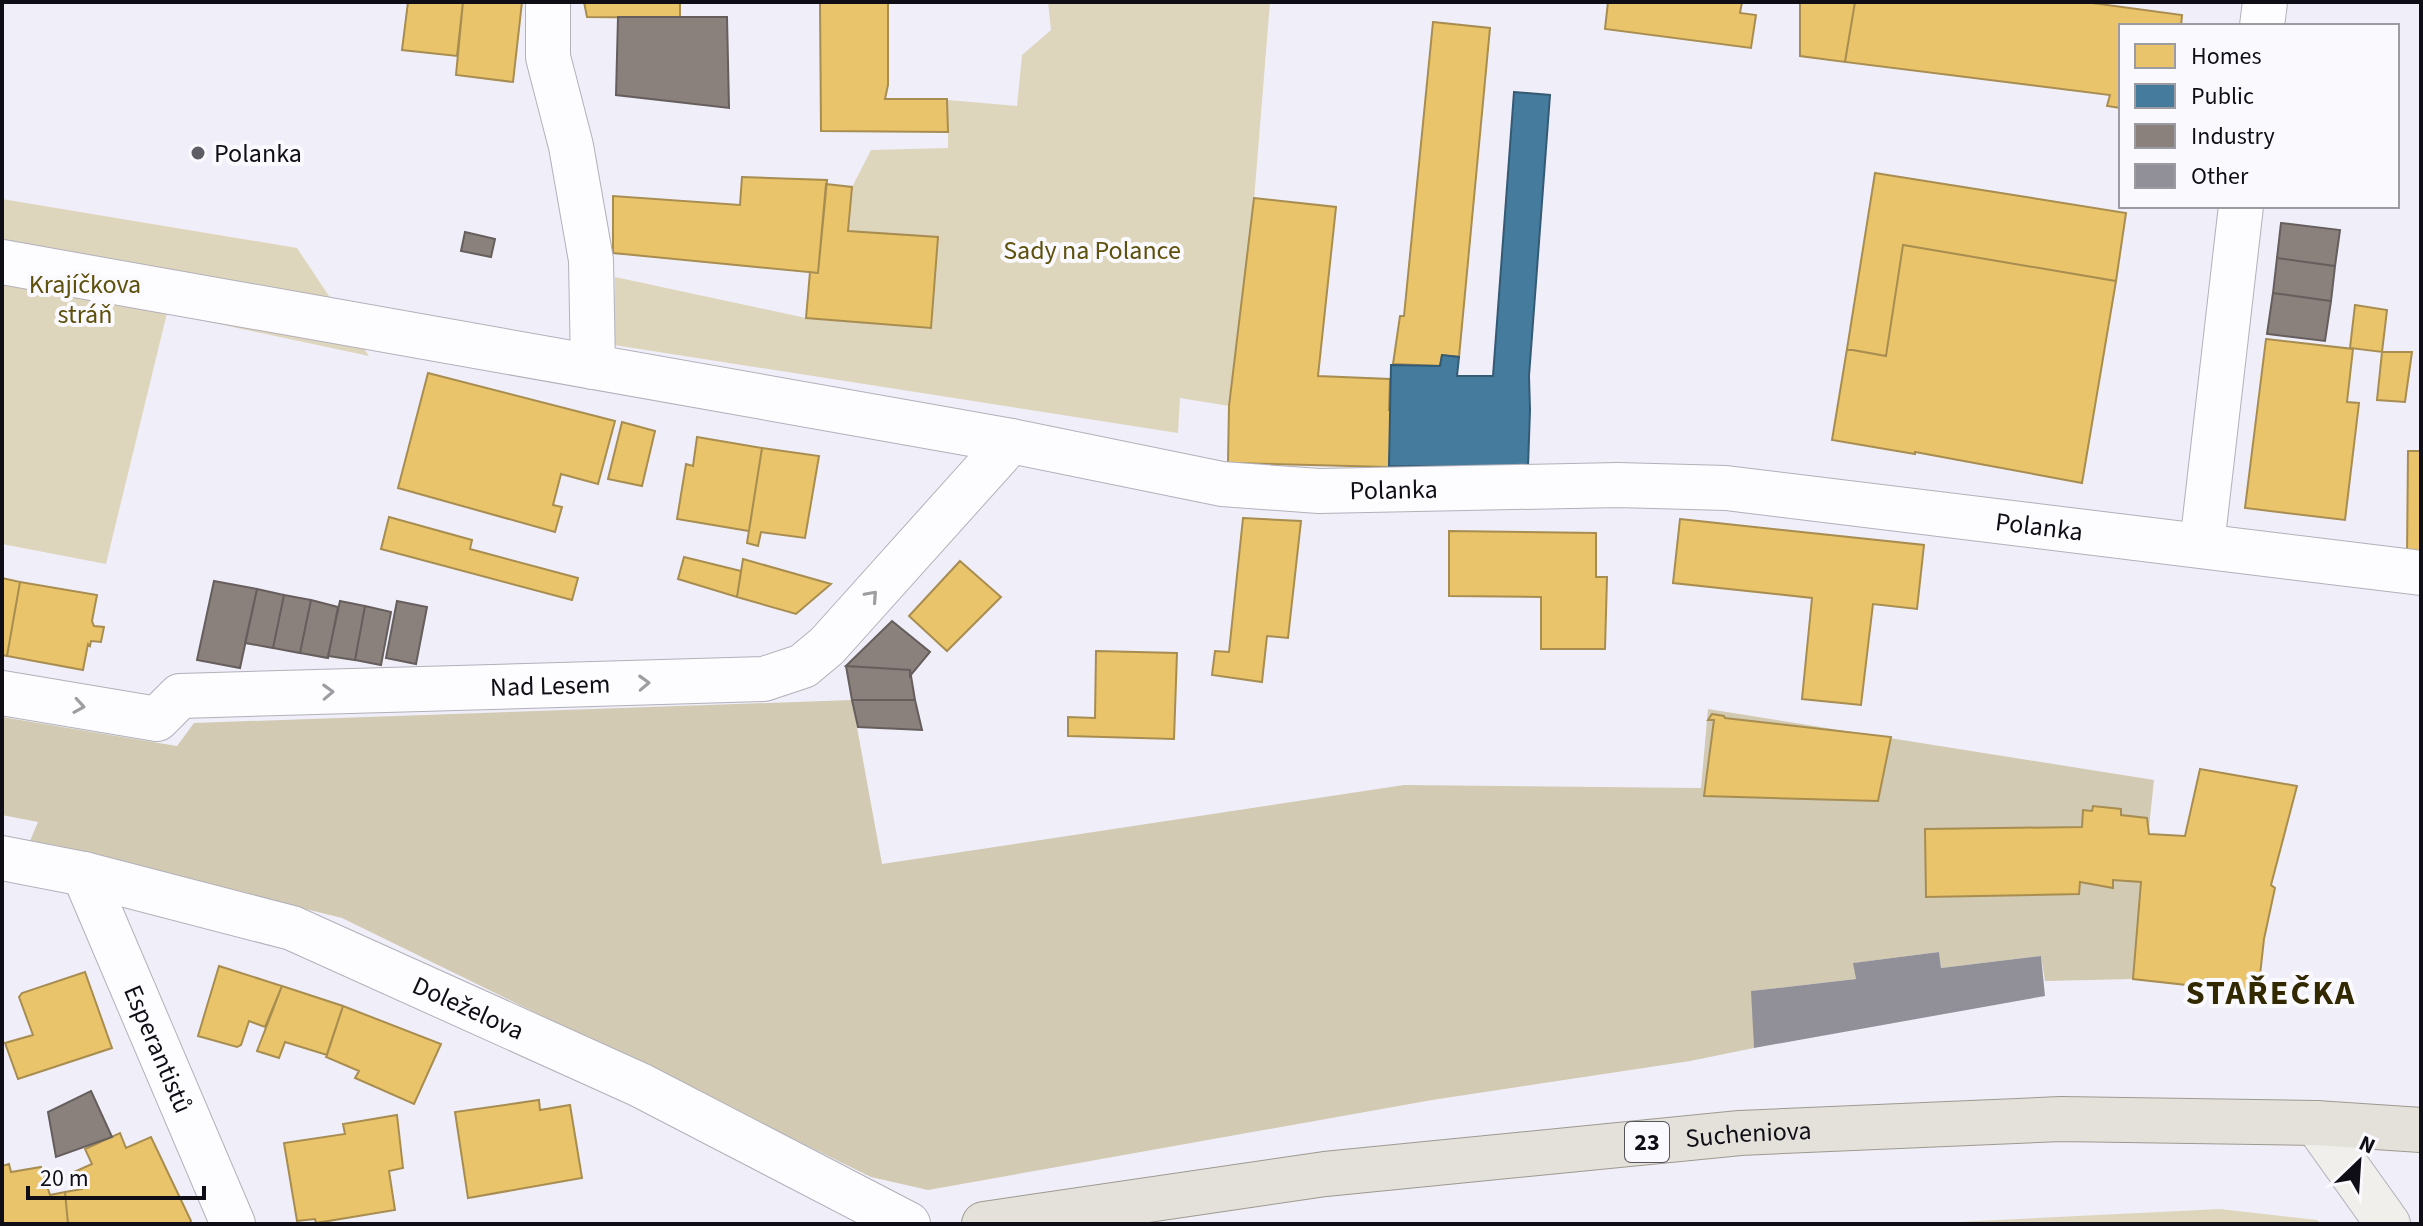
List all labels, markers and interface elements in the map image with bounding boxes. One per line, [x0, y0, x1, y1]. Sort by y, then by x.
legend [2119, 24, 2399, 208]
text: Homes [2191, 39, 2262, 74]
text: Public [2191, 79, 2254, 114]
text: Industry [2191, 119, 2275, 154]
place label: Polanka [214, 135, 302, 172]
marker: Polanka [189, 144, 207, 162]
text: Other [2191, 159, 2249, 194]
park label: Sady na Polance [1003, 232, 1181, 269]
park label: Krajíčkova stráň [29, 266, 141, 333]
street label: Polanka [1349, 471, 1438, 509]
street label: Polanka [1993, 503, 2085, 551]
one-way arrow [863, 590, 877, 605]
street label: Nad Lesem [490, 665, 611, 706]
one-way arrow [638, 674, 651, 691]
one-way arrow [322, 683, 335, 700]
one-way arrow [72, 696, 86, 713]
street label: Doleželova [407, 967, 530, 1049]
district label: STAŘEČKA [2186, 969, 2356, 1018]
street label: Esperantistů [114, 979, 202, 1119]
street label: Sucheniova [1684, 1112, 1812, 1157]
road number: 23 [1625, 1122, 1669, 1162]
north arrow [2319, 1122, 2399, 1202]
text: N [2354, 1127, 2380, 1162]
scale bar [28, 1150, 204, 1200]
text: 20 m [40, 1161, 89, 1196]

